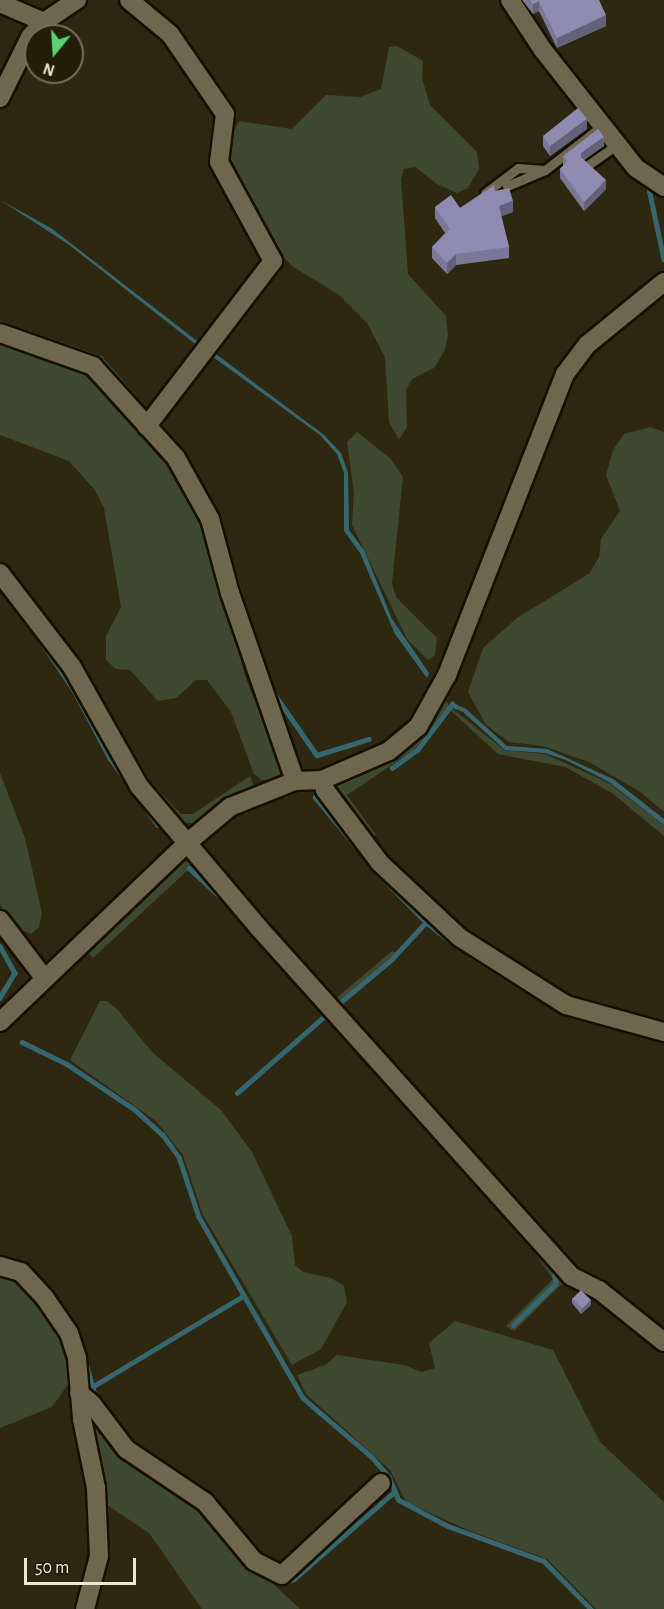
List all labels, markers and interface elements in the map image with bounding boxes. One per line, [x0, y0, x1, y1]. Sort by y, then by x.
north arrow [24, 24, 84, 84]
text: N [41, 60, 57, 79]
scale bar [27, 1546, 140, 1584]
text: 50 m [35, 1559, 69, 1577]

